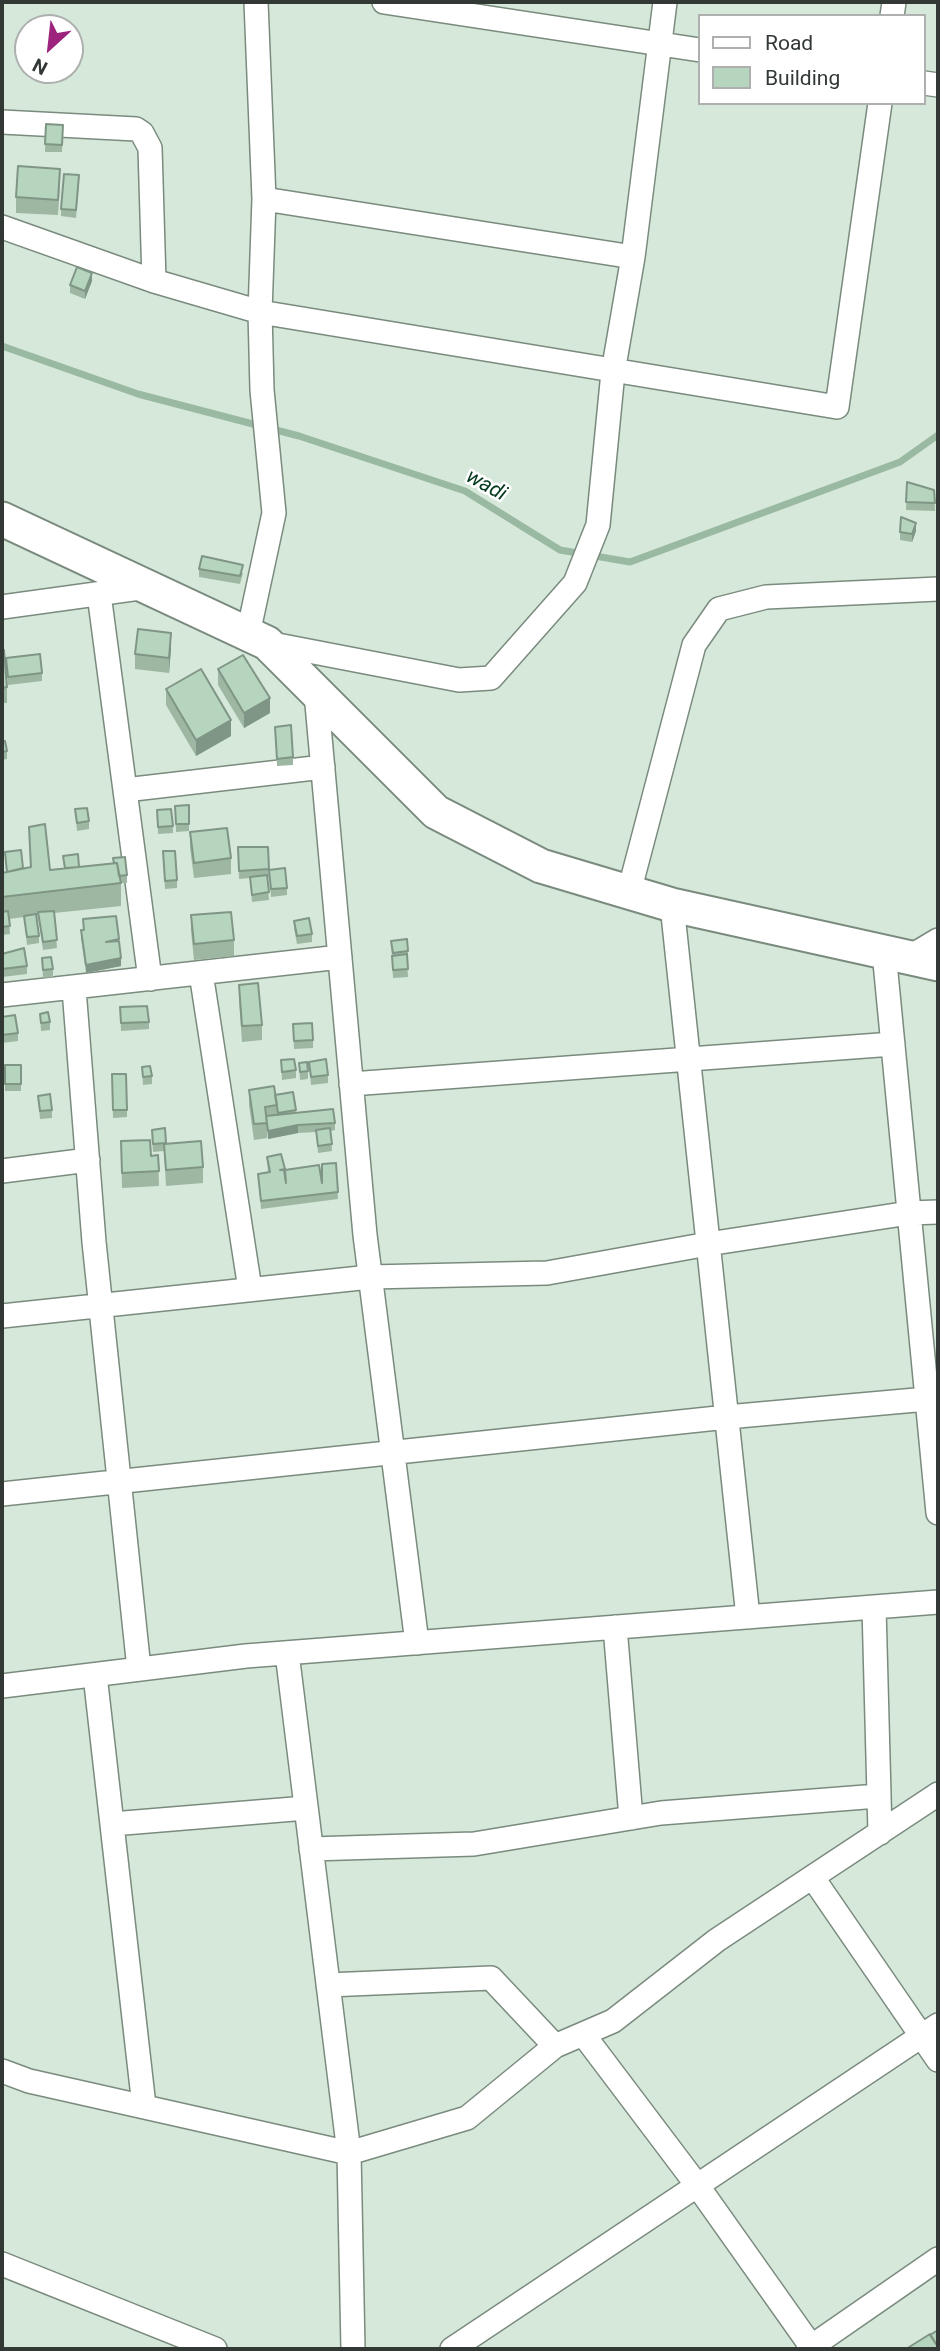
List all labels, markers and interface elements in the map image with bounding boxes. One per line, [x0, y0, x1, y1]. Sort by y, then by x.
north arrow [14, 14, 84, 84]
legend [698, 14, 926, 105]
text: Road [765, 31, 813, 55]
text: N [29, 53, 51, 80]
text: Building [765, 66, 840, 90]
water label: wadi [461, 465, 511, 507]

